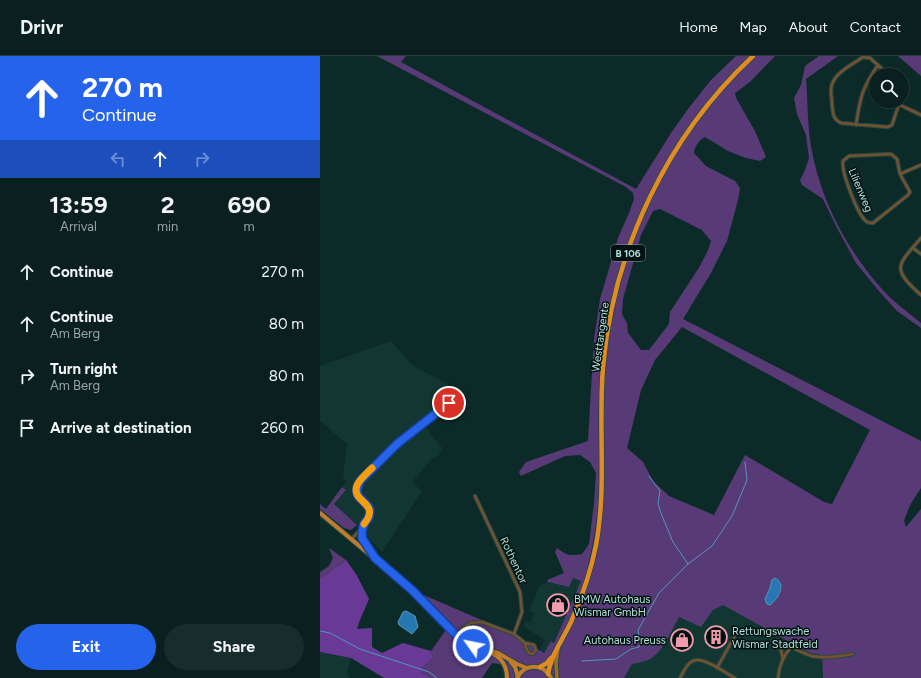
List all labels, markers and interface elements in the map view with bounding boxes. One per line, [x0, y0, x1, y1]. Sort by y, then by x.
text: Drivr [20, 16, 63, 39]
text: Home [679, 19, 718, 36]
text: Map [740, 19, 767, 36]
text: About [789, 19, 828, 36]
text: Contact [850, 19, 901, 36]
map controls [869, 68, 909, 108]
button: search [869, 68, 909, 108]
text: 270 m [82, 70, 163, 104]
icon: ahead [16, 72, 68, 124]
text: Continue [82, 104, 156, 126]
icon: left [107, 148, 129, 170]
icon: ahead [149, 148, 171, 170]
icon: right [191, 148, 213, 170]
street label: Lilienweg [846, 166, 876, 214]
text: 13:59 [49, 190, 108, 219]
text: 2 [161, 190, 175, 219]
text: 690 [227, 190, 271, 219]
text: Arrival [60, 219, 97, 234]
text: min [157, 219, 178, 234]
text: m [244, 219, 255, 234]
road number: B 106 [611, 245, 645, 261]
icon: ahead [16, 261, 38, 283]
text: Continue [50, 263, 113, 281]
text: 270 m [261, 263, 304, 281]
street label: Westtangente [589, 301, 612, 373]
text: Continue [50, 308, 113, 326]
icon: ahead [16, 313, 38, 335]
text: 80 m [269, 315, 304, 333]
text: Am Berg [50, 326, 100, 341]
text: Turn right [50, 360, 118, 378]
icon: right [16, 365, 38, 387]
text: 80 m [269, 367, 304, 385]
text: Am Berg [50, 378, 100, 393]
pin [432, 386, 466, 420]
icon: arrive [438, 392, 460, 414]
icon: arrive [16, 417, 38, 439]
text: Arrive at destination [50, 419, 191, 437]
text: 260 m [261, 419, 304, 437]
street label: Rothentor [497, 535, 530, 586]
shop icon: BMW Autohaus Wismar GmbH [545, 592, 571, 618]
place label: BMW Autohaus Wismar GmbH [574, 593, 650, 619]
button: Exit [16, 624, 156, 670]
button: Share [164, 624, 304, 670]
building icon: Rettungswache Wismar Stadtfeld [703, 624, 729, 650]
position arrow [452, 625, 494, 667]
place label: Rettungswache Wismar Stadtfeld [732, 625, 818, 651]
shop icon: Autohaus Preuss [669, 627, 695, 653]
place label: Autohaus Preuss [584, 634, 666, 647]

